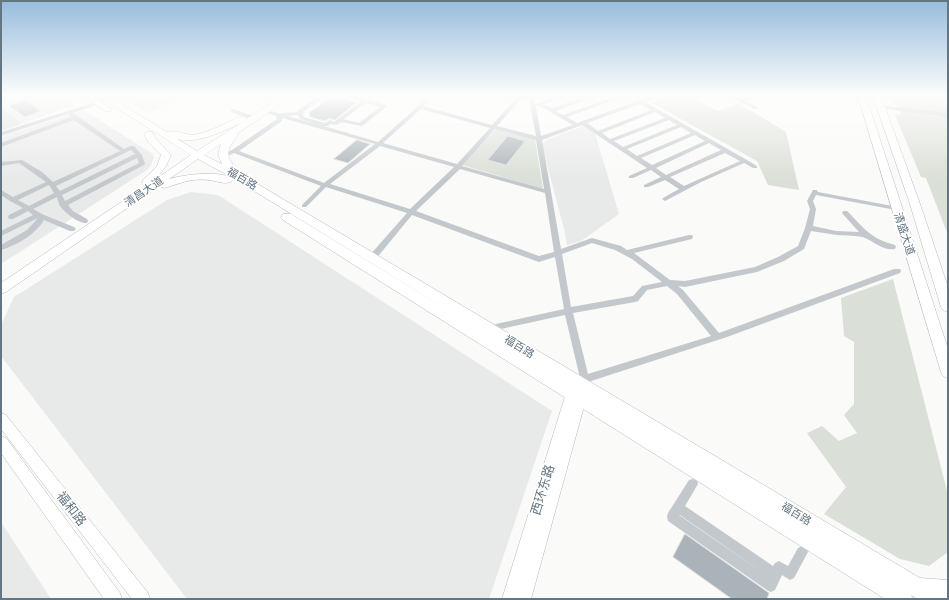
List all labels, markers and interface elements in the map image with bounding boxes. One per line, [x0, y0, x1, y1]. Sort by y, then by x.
street label: 福百路 [224, 165, 260, 193]
street label: 清昌大道 [122, 174, 166, 210]
street label: 清盛大道 [891, 211, 917, 257]
street label: 福百路 [501, 333, 537, 361]
street label: 西环东路 [528, 463, 558, 517]
street label: 福和路 [53, 489, 89, 529]
street label: 福百路 [778, 500, 814, 528]

